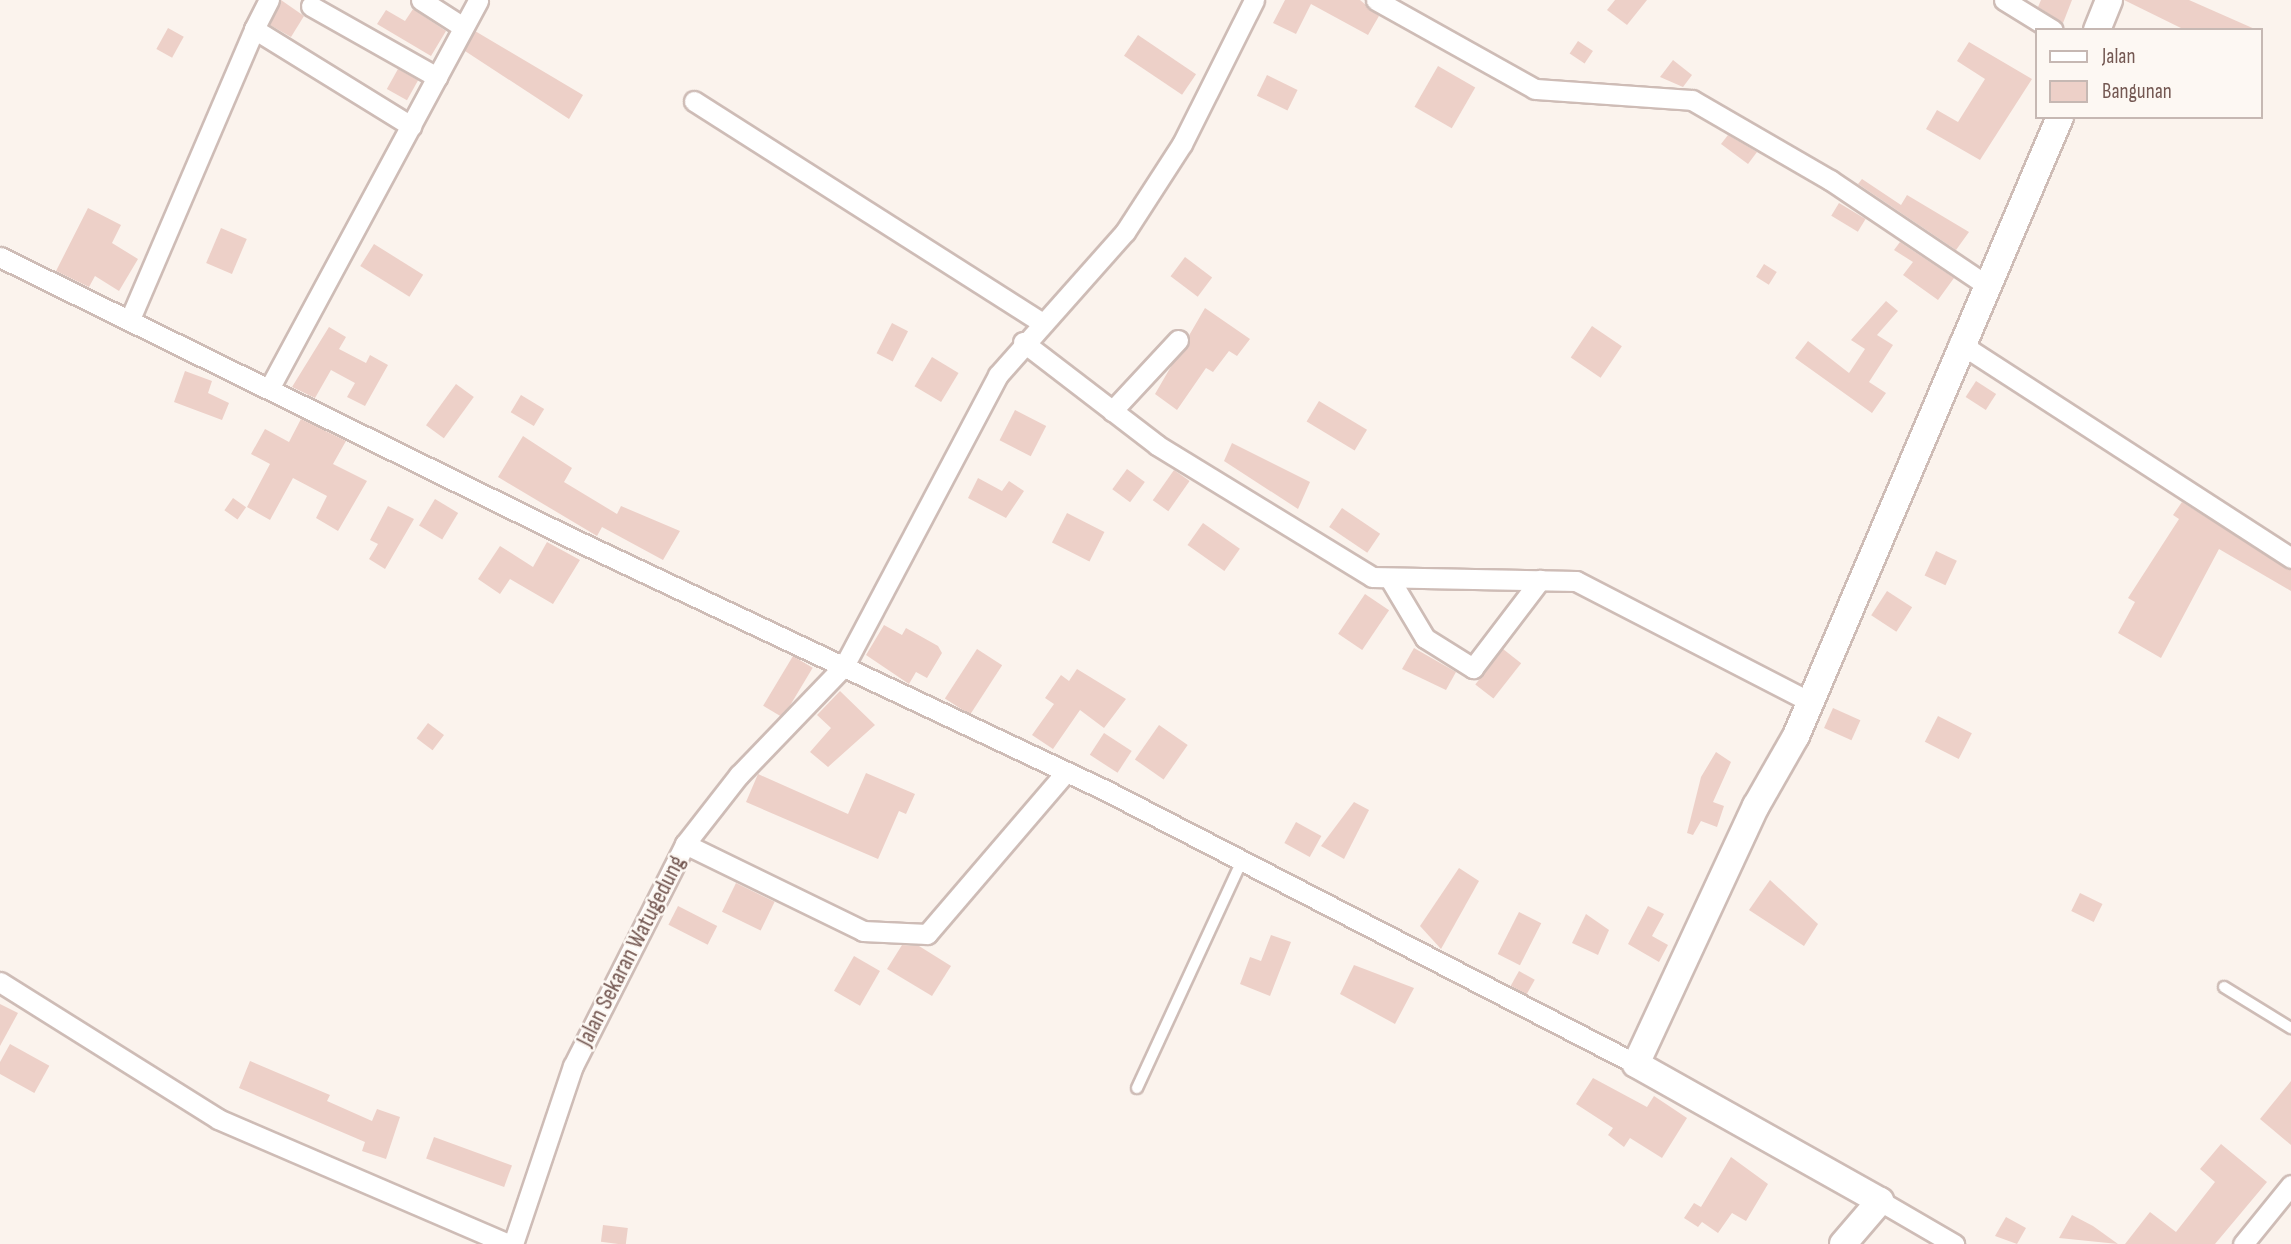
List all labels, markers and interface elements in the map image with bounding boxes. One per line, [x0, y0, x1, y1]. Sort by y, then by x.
legend [2036, 28, 2263, 119]
text: Jalan [2102, 44, 2135, 69]
text: Bangunan [2102, 79, 2172, 104]
street label: Jalan Sekaran Watugedung [570, 851, 692, 1051]

